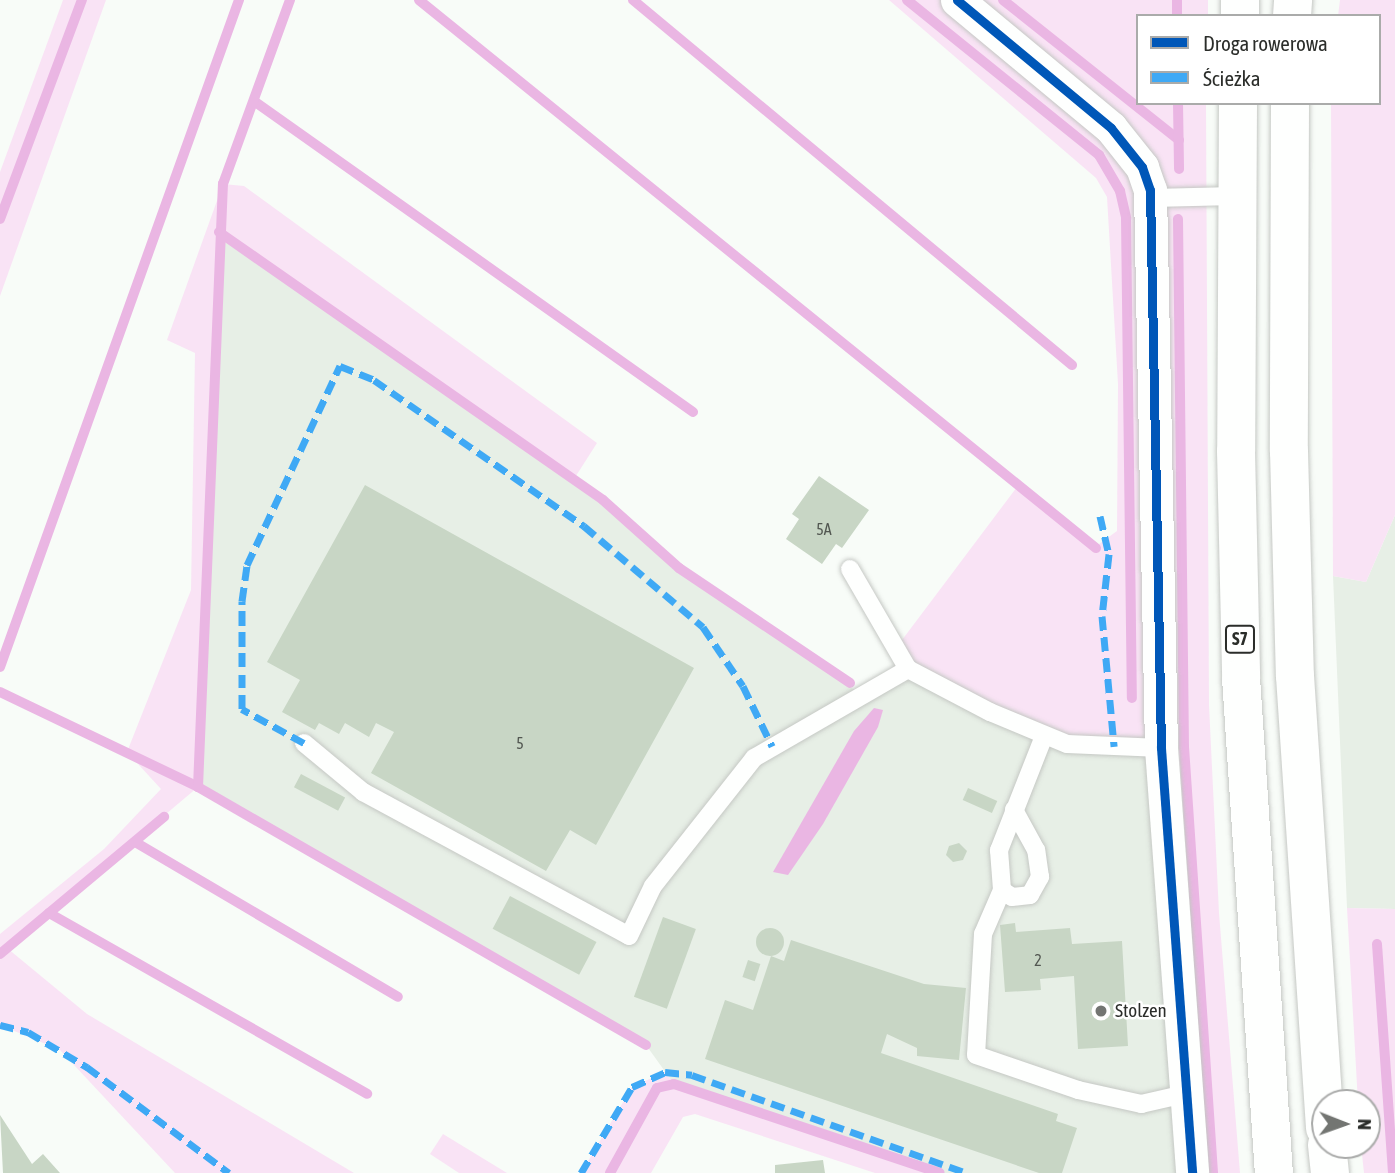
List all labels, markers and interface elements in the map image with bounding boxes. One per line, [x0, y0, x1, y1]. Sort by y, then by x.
legend [1136, 14, 1381, 105]
text: Droga rowerowa [1203, 31, 1328, 55]
text: Ścieżka [1203, 66, 1261, 90]
house number: 5A [816, 519, 832, 539]
road number: S7 [1224, 624, 1256, 654]
house number: 5 [516, 733, 524, 753]
house number: 2 [1034, 950, 1042, 970]
place label: Stolzen [1115, 1000, 1167, 1022]
marker: Stolzen [1093, 1003, 1109, 1019]
north arrow [1311, 1089, 1381, 1159]
text: N [1354, 1119, 1376, 1130]

